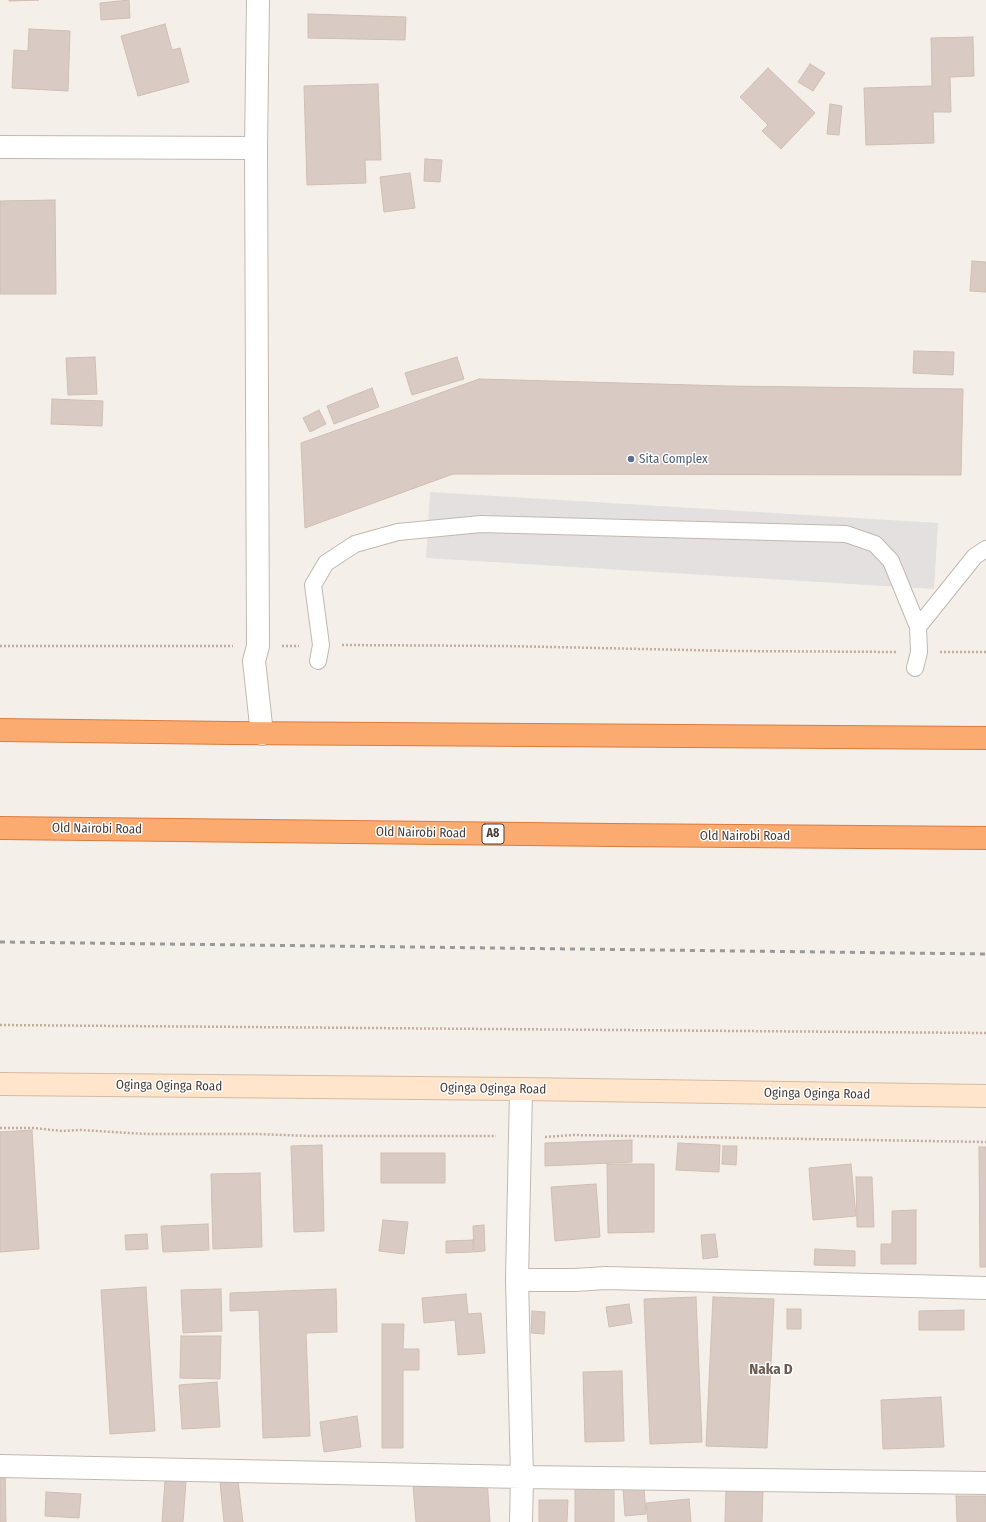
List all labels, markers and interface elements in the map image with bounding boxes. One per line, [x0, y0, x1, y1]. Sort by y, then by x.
place label: Sita Complex [639, 451, 708, 467]
marker: Sita Complex [626, 454, 636, 464]
street label: Old Nairobi Road [52, 820, 142, 838]
street label: Old Nairobi Road [376, 824, 466, 842]
road number: A8 [482, 824, 504, 844]
street label: Old Nairobi Road [700, 828, 790, 844]
street label: Oginga Oginga Road [116, 1077, 222, 1095]
street label: Oginga Oginga Road [440, 1080, 546, 1098]
street label: Oginga Oginga Road [764, 1085, 870, 1103]
district label: Naka D [749, 1361, 793, 1379]

